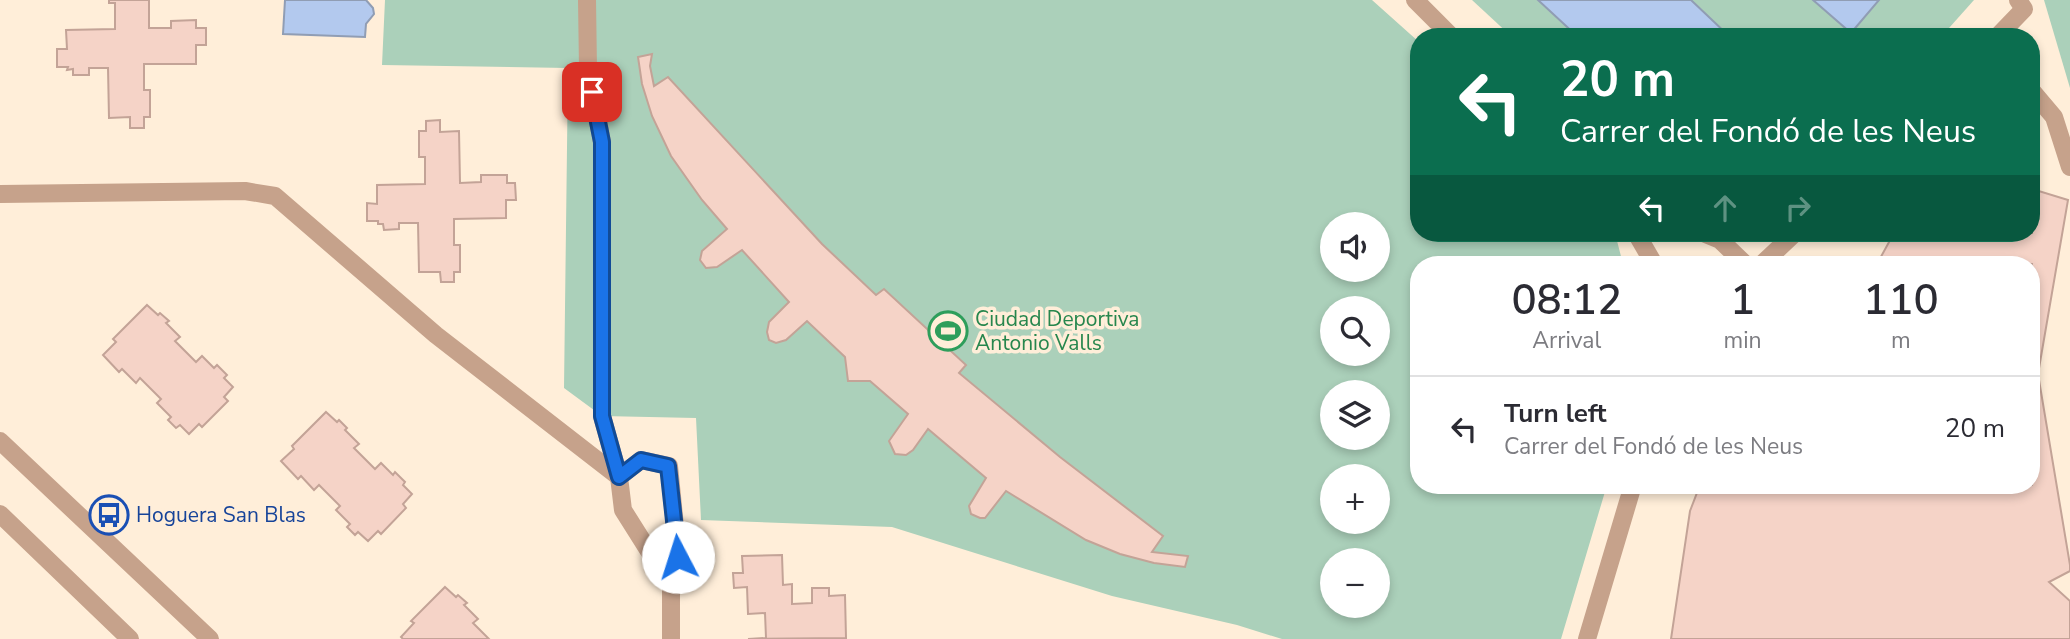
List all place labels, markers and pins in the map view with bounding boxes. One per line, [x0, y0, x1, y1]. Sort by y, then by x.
pin [562, 62, 622, 122]
place label: Ciudad Deportiva Antonio Valls [975, 305, 1140, 357]
sports icon: Ciudad Deportiva Antonio Valls [927, 310, 969, 352]
bus stop icon: Hoguera San Blas [88, 494, 130, 536]
place label: Hoguera San Blas [136, 501, 306, 529]

